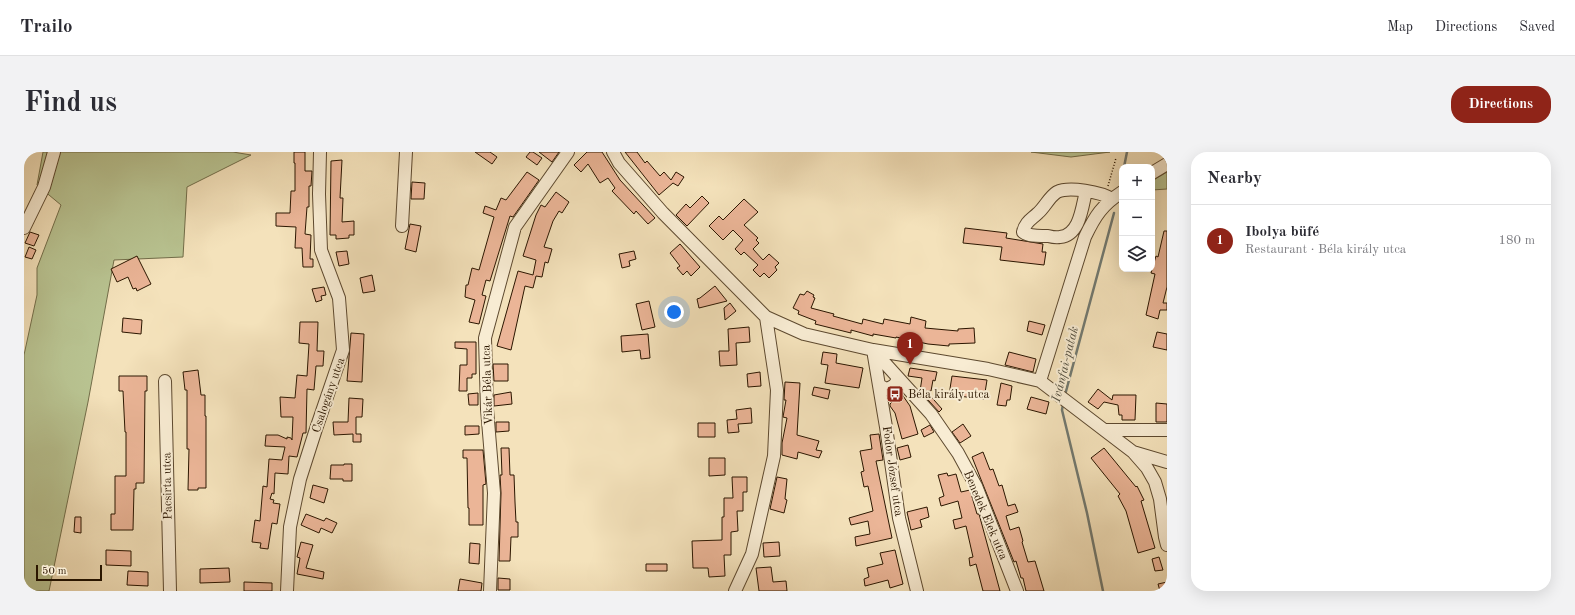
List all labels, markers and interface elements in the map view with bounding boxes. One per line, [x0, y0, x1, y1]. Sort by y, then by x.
text: Trailo [20, 18, 73, 37]
text: Map [1387, 20, 1413, 34]
text: Directions [1435, 20, 1497, 34]
text: Saved [1519, 20, 1555, 34]
button: Directions [1451, 86, 1551, 123]
text: Find us [24, 90, 117, 118]
map controls [1119, 164, 1155, 272]
button: + [1119, 164, 1155, 200]
text: Nearby [1207, 170, 1262, 187]
button: − [1119, 200, 1155, 236]
text: Ibolya büfé [1245, 225, 1319, 240]
text: 1 [1216, 234, 1224, 247]
text: 180 m [1498, 234, 1535, 247]
button: layers [1119, 236, 1155, 272]
text: Restaurant · Béla király utca [1245, 243, 1406, 256]
your location [664, 302, 684, 322]
water label: Ivánfai-patak [1050, 325, 1081, 405]
pin: 1 [897, 332, 923, 365]
street label: Vikár Béla utca [481, 344, 495, 425]
street label: Csalogány utca [310, 356, 347, 435]
bus stop icon: Béla király utca [885, 384, 905, 404]
place label: Béla király utca [908, 389, 989, 401]
street label: Fodor József utca [880, 425, 904, 517]
street label: Pacsirta utca [161, 452, 175, 520]
street label: Benedek Elek utca [961, 469, 1009, 562]
scale bar [36, 563, 102, 582]
text: 50 m [42, 566, 67, 577]

